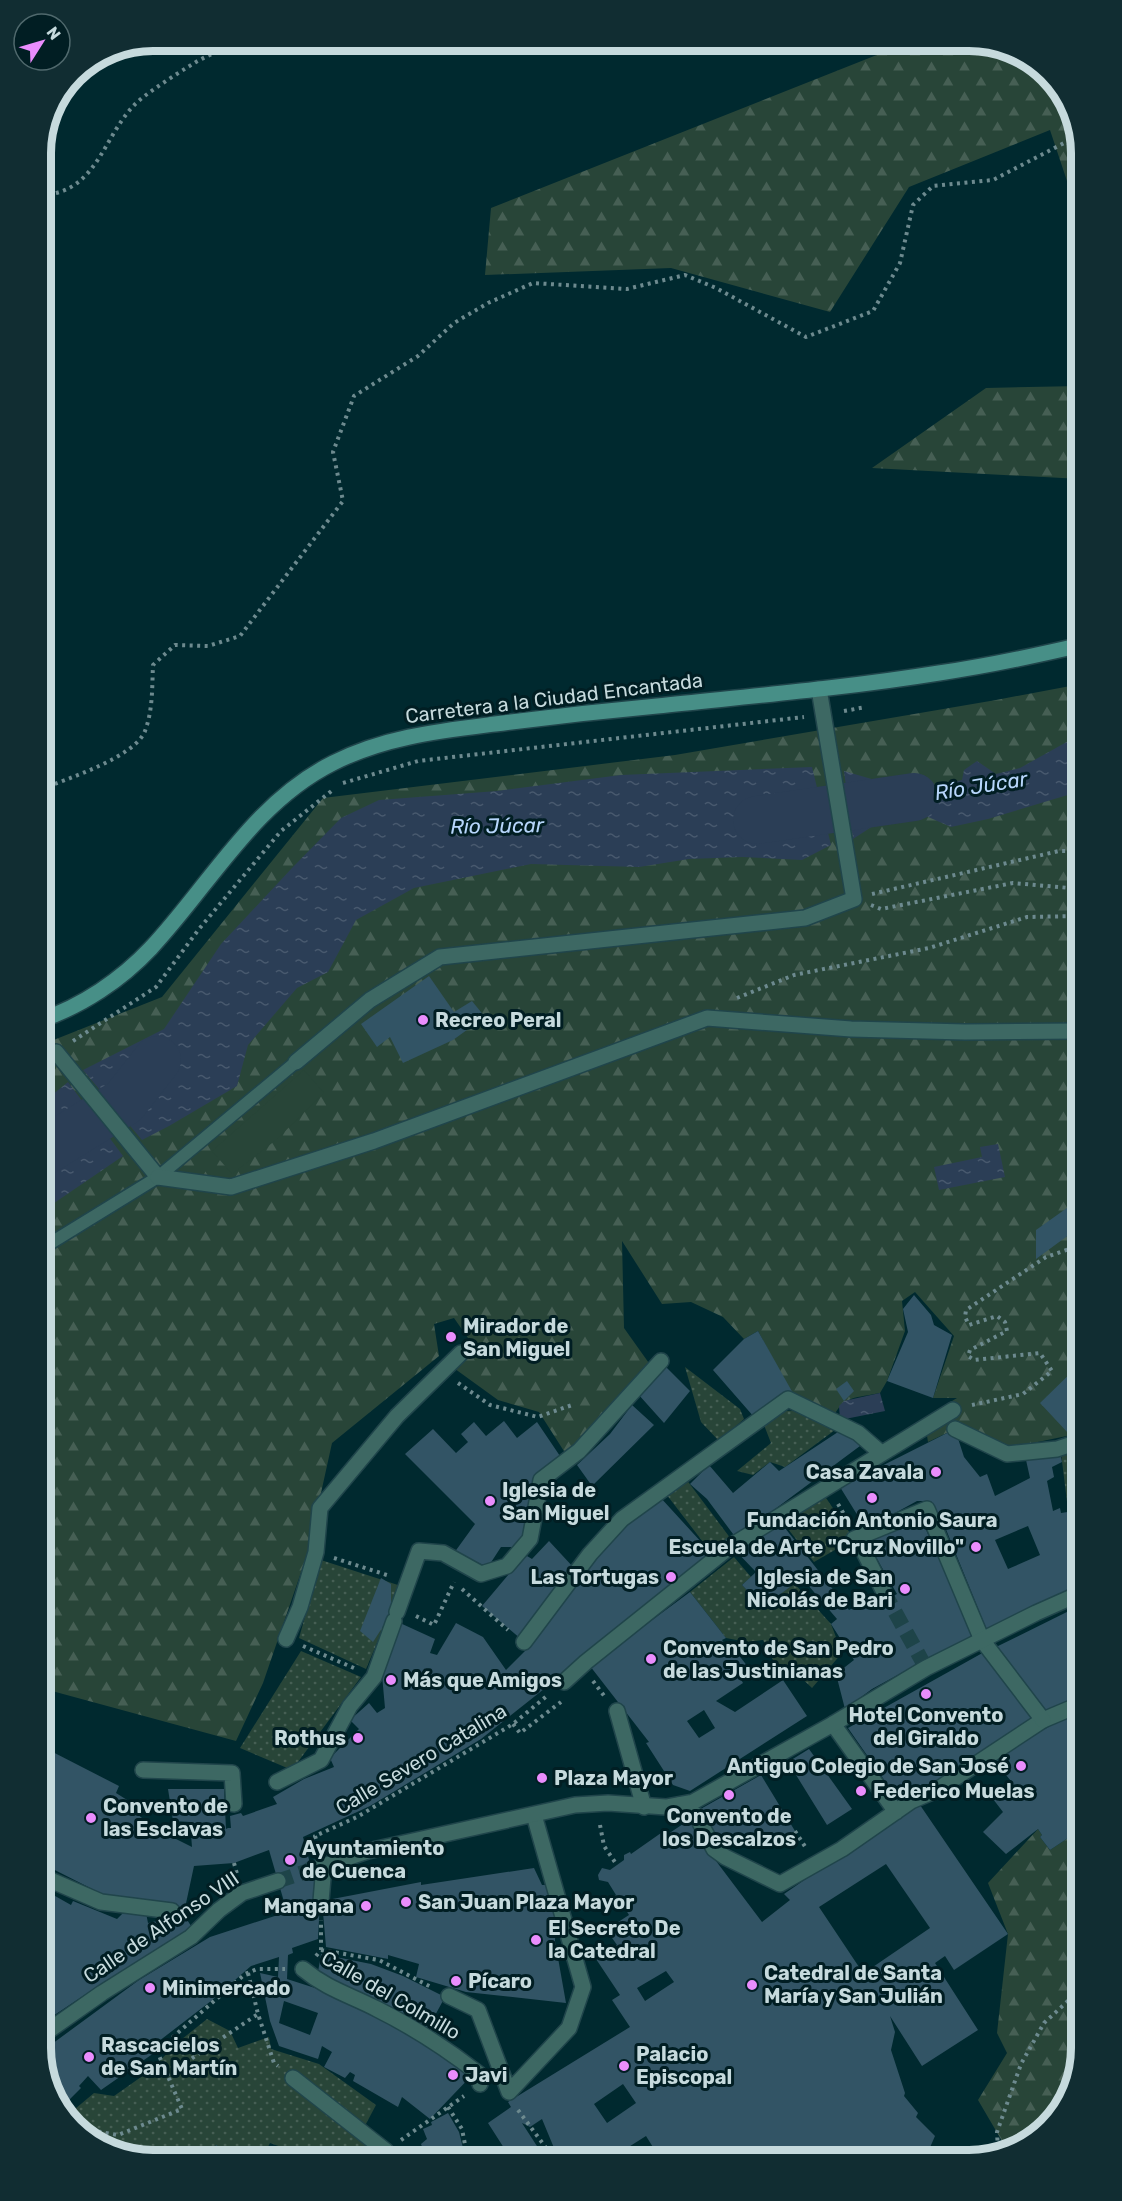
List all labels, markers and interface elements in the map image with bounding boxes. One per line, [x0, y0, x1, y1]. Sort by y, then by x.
north arrow [12, 12, 72, 72]
text: N [43, 23, 65, 44]
street label: Carretera a la Ciudad Encantada [404, 668, 704, 728]
water label: Río Júcar [933, 766, 1030, 805]
water label: Río Júcar [450, 812, 545, 839]
place label: Recreo Peral [435, 1008, 561, 1032]
marker: Recreo Peral [416, 1013, 430, 1027]
place label: Mirador de San Miguel [463, 1314, 571, 1361]
marker: Mirador de San Miguel [444, 1330, 458, 1344]
place label: Casa Zavala [806, 1460, 924, 1484]
marker: Casa Zavala [929, 1465, 943, 1479]
place label: Iglesia de San Miguel [502, 1478, 610, 1525]
marker: Fundación Antonio Saura [865, 1491, 879, 1505]
marker: Iglesia de San Miguel [483, 1494, 497, 1508]
place label: Fundación Antonio Saura [747, 1508, 998, 1532]
place label: Escuela de Arte "Cruz Novillo" [668, 1535, 964, 1559]
marker: Escuela de Arte "Cruz Novillo" [969, 1540, 983, 1554]
place label: Las Tortugas [531, 1565, 659, 1589]
place label: Iglesia de San Nicolás de Bari [747, 1565, 893, 1612]
marker: Las Tortugas [664, 1570, 678, 1584]
marker: Iglesia de San Nicolás de Bari [898, 1582, 912, 1596]
place label: Convento de San Pedro de las Justinianas [663, 1636, 894, 1683]
marker: Convento de San Pedro de las Justinianas [644, 1652, 658, 1666]
place label: Más que Amigos [403, 1668, 562, 1692]
marker: Más que Amigos [384, 1673, 398, 1687]
marker: Hotel Convento del Giraldo [919, 1687, 933, 1701]
street label: Calle Severo Catalina [331, 1698, 511, 1820]
place label: Hotel Convento del Giraldo [849, 1703, 1003, 1750]
place label: Rothus [274, 1726, 346, 1750]
marker: Rothus [351, 1731, 365, 1745]
place label: Antiguo Colegio de San José [727, 1754, 1009, 1778]
marker: Antiguo Colegio de San José [1014, 1759, 1028, 1773]
place label: Plaza Mayor [554, 1766, 673, 1790]
marker: Plaza Mayor [535, 1771, 549, 1785]
place label: Federico Muelas [873, 1779, 1034, 1803]
marker: Federico Muelas [854, 1784, 868, 1798]
marker: Convento de los Descalzos [722, 1788, 736, 1802]
place label: Convento de las Esclavas [103, 1794, 228, 1841]
place label: Convento de los Descalzos [662, 1804, 796, 1851]
marker: Convento de las Esclavas [84, 1811, 98, 1825]
place label: Ayuntamiento de Cuenca [302, 1836, 444, 1883]
marker: Ayuntamiento de Cuenca [283, 1853, 297, 1867]
street label: Calle de Alfonso VIII [79, 1866, 243, 1988]
place label: San Juan Plaza Mayor [418, 1890, 634, 1914]
place label: Mangana [264, 1894, 354, 1918]
marker: San Juan Plaza Mayor [399, 1895, 413, 1909]
marker: Mangana [359, 1899, 373, 1913]
place label: El Secreto De la Catedral [548, 1916, 681, 1963]
marker: El Secreto De la Catedral [529, 1933, 543, 1947]
street label: Calle del Colmillo [317, 1945, 465, 2045]
place label: Catedral de Santa María y San Julián [764, 1961, 943, 2008]
place label: Pícaro [468, 1969, 532, 1993]
marker: Pícaro [449, 1974, 463, 1988]
place label: Minimercado [162, 1976, 291, 2000]
marker: Catedral de Santa María y San Julián [745, 1978, 759, 1992]
marker: Minimercado [143, 1981, 157, 1995]
place label: Rascacielos de San Martín [101, 2033, 237, 2080]
place label: Palacio Episcopal [636, 2042, 732, 2089]
marker: Rascacielos de San Martín [82, 2050, 96, 2064]
marker: Palacio Episcopal [617, 2059, 631, 2073]
place label: Javi [465, 2063, 508, 2087]
marker: Javi [446, 2068, 460, 2082]

